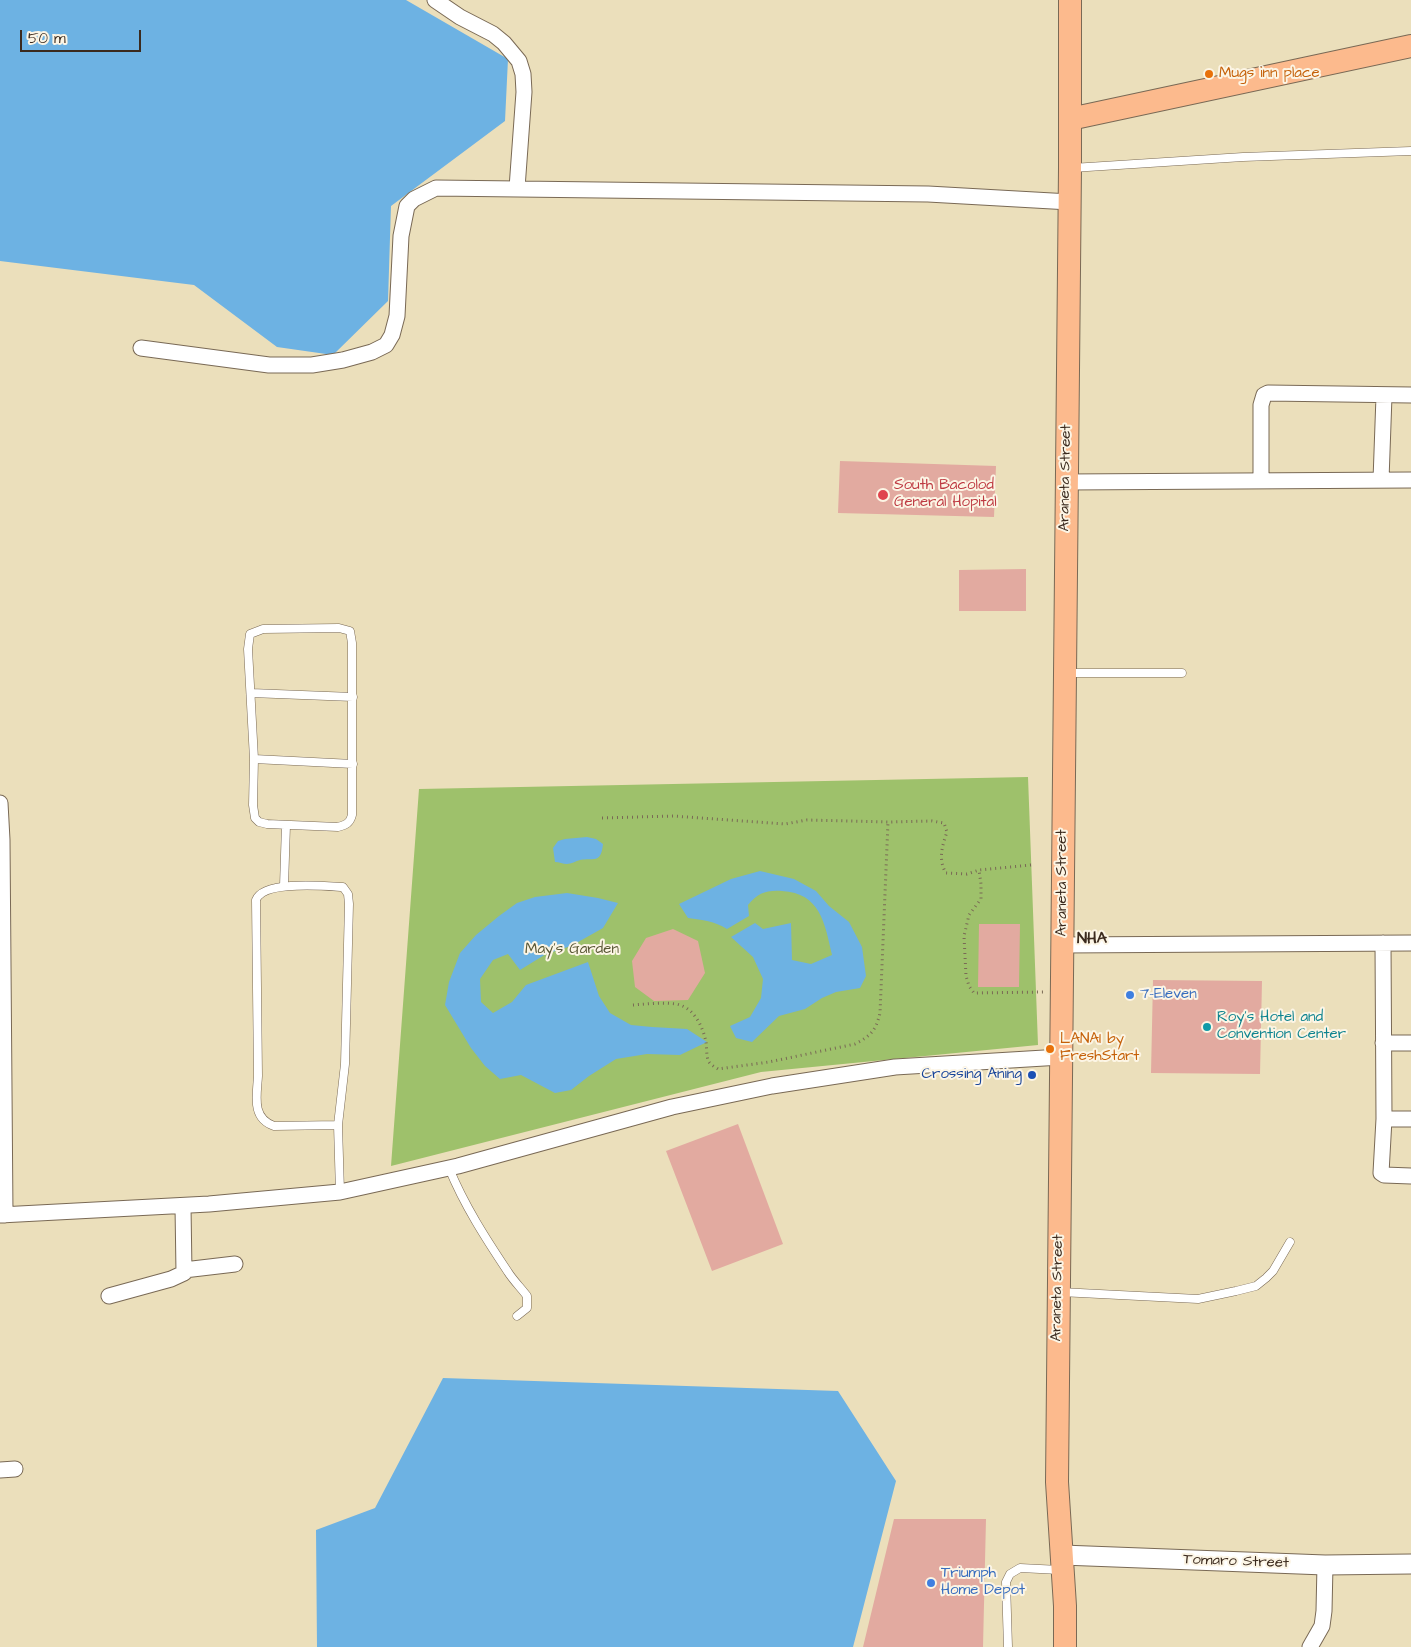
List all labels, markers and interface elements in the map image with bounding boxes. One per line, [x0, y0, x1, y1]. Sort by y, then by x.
scale bar [22, 20, 144, 52]
text: 50 m [28, 28, 66, 49]
place label: Mugs inn place [1219, 65, 1320, 83]
marker: Mugs inn place [1203, 68, 1215, 80]
street label: Araneta Street [1056, 424, 1076, 532]
place label: South Bacolod General Hopital [894, 477, 997, 512]
marker: South Bacolod General Hopital [876, 488, 890, 502]
street label: Araneta Street [1054, 829, 1072, 937]
district label: NHA [1077, 930, 1107, 950]
park label: May's Garden [525, 941, 619, 959]
place label: 7-Eleven [1140, 986, 1197, 1004]
marker: 7-Eleven [1124, 989, 1136, 1001]
place label: Roy's Hotel and Convention Center [1217, 1009, 1346, 1044]
marker: Roy's Hotel and Convention Center [1201, 1021, 1213, 1033]
place label: LANAI by FreshStart [1060, 1031, 1139, 1066]
marker: LANAI by FreshStart [1044, 1043, 1056, 1055]
place label: Crossing Aning [921, 1066, 1022, 1084]
marker: Crossing Aning [1026, 1069, 1038, 1081]
street label: Araneta Street [1048, 1234, 1068, 1342]
street label: Tomaro Street [1183, 1551, 1289, 1573]
place label: Triumph Home Depot [941, 1565, 1025, 1600]
marker: Triumph Home Depot [925, 1577, 937, 1589]

